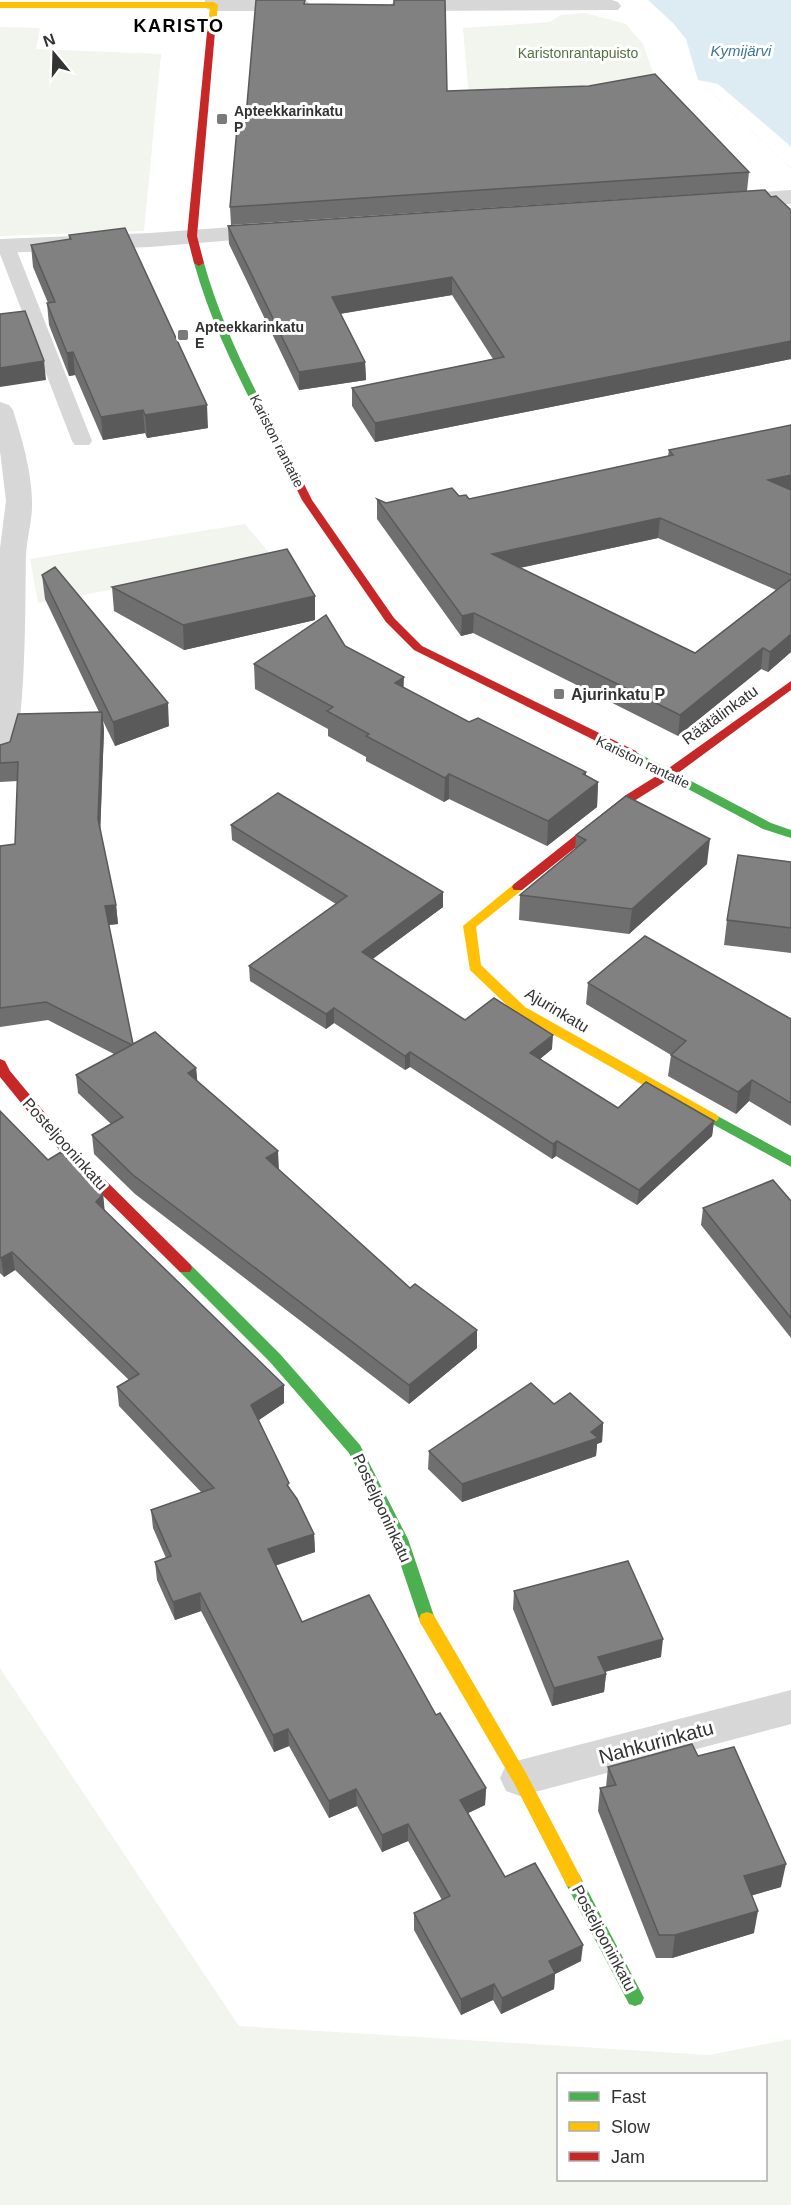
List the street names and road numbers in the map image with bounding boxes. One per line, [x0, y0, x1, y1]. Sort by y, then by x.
street label: Kariston rantatie [247, 392, 307, 490]
street label: Räätälinkatu [679, 682, 761, 748]
street label: Kariston rantatie [594, 732, 693, 792]
street label: Ajurinkatu [522, 984, 592, 1036]
street label: Posteljooninkatu [19, 1095, 111, 1193]
street label: Posteljooninkatu [349, 1451, 415, 1565]
street label: Nahkurinkatu [596, 1716, 716, 1768]
street label: Posteljooninkatu [569, 1882, 639, 1994]

